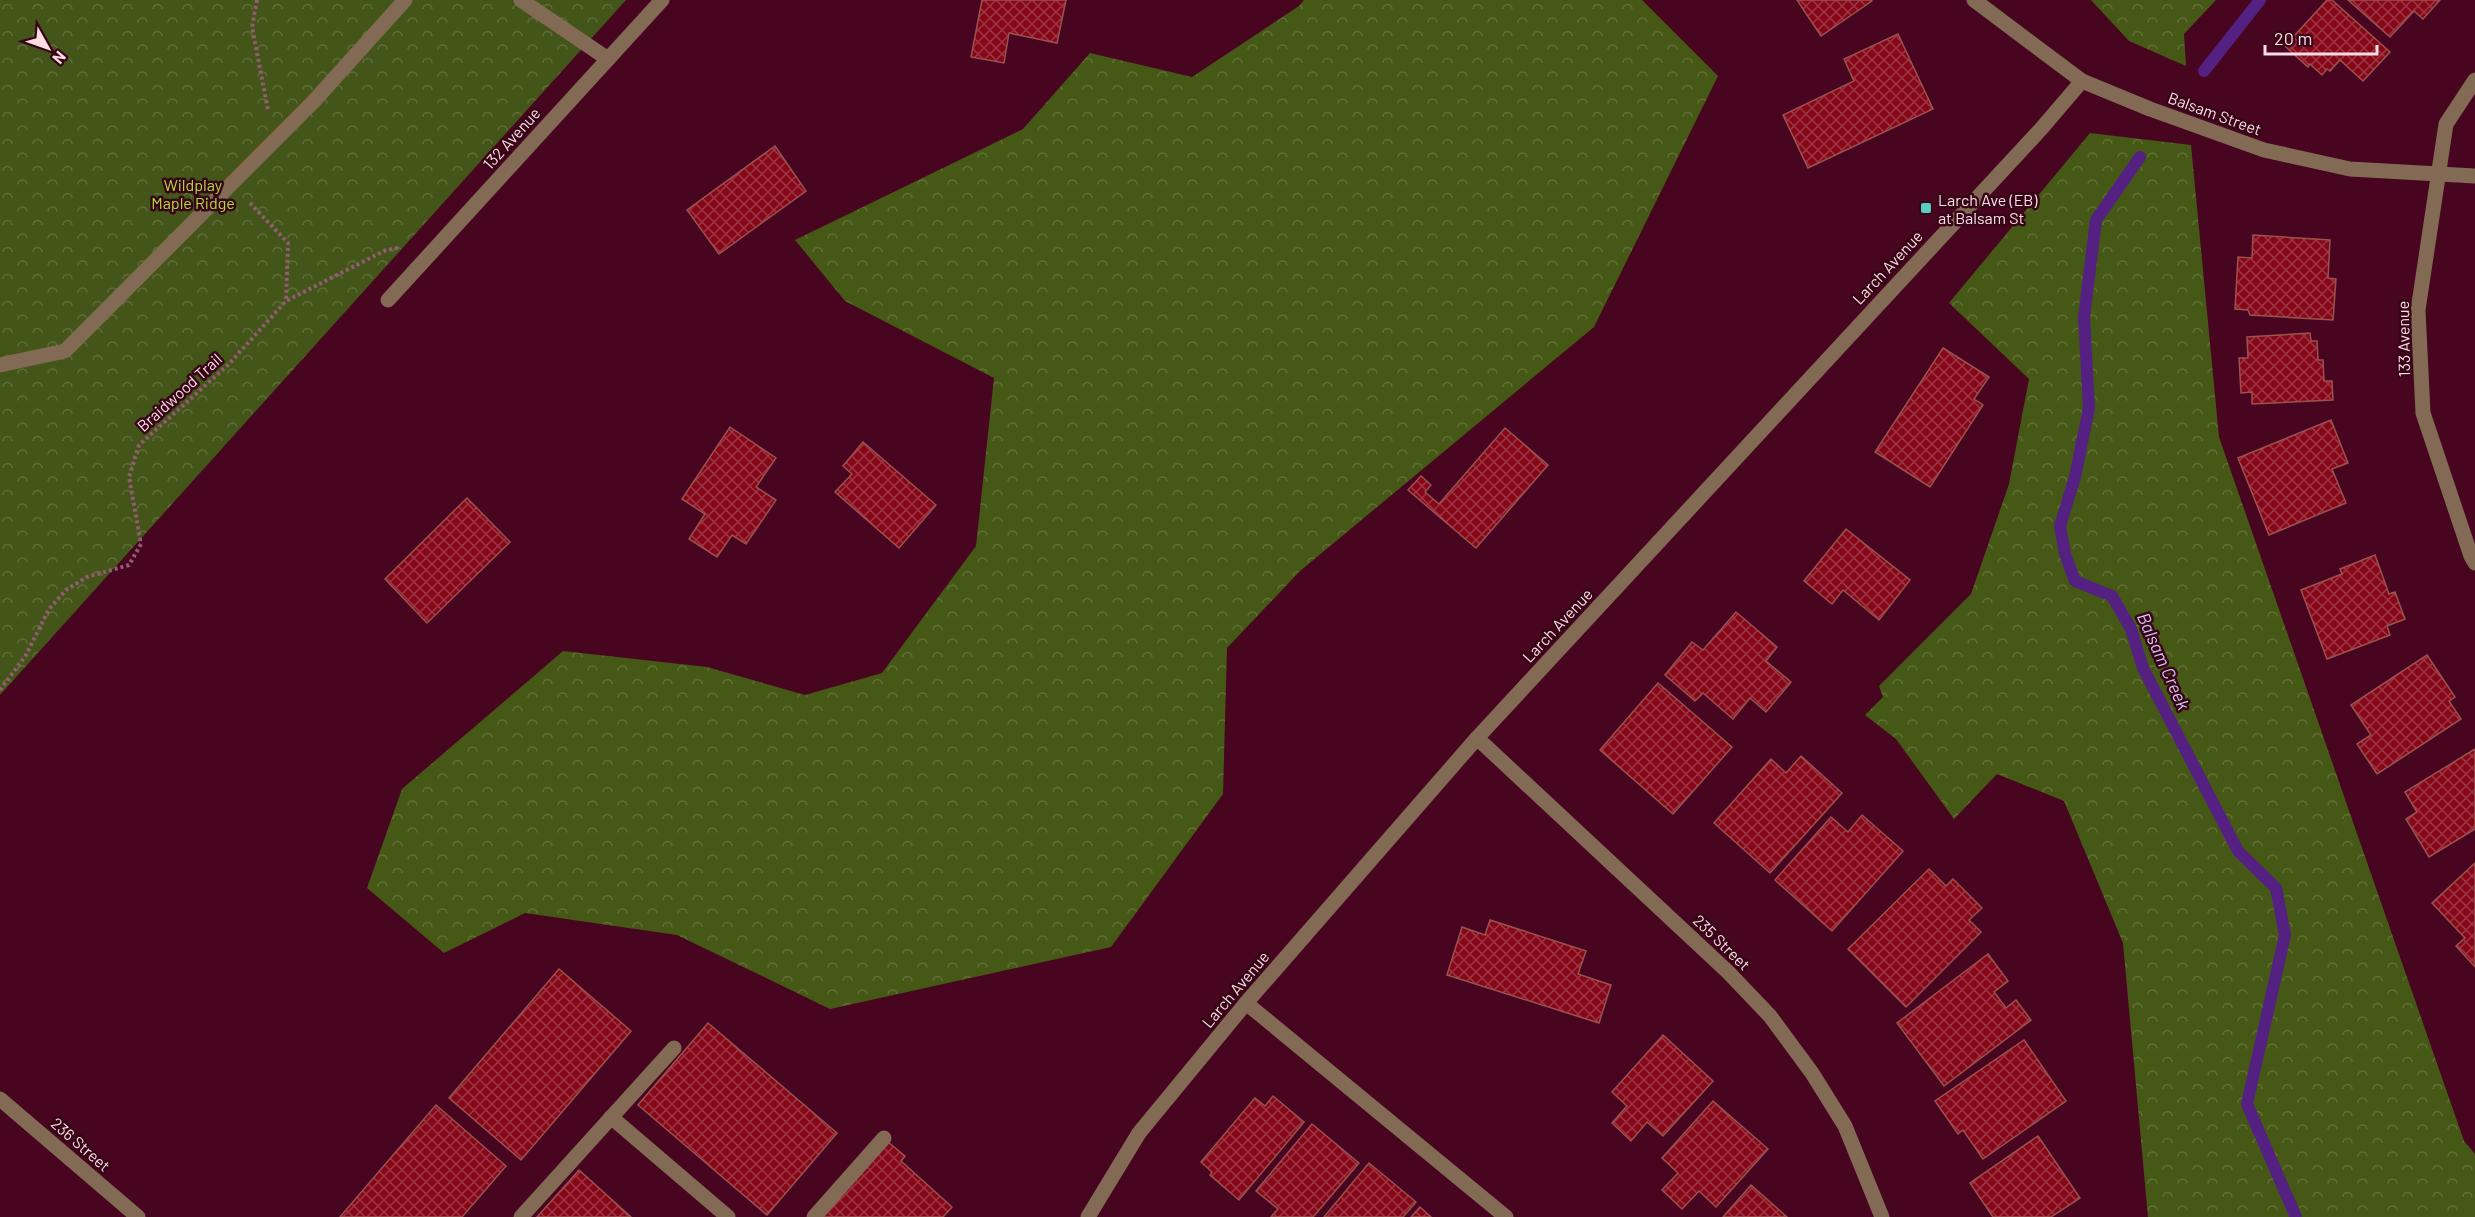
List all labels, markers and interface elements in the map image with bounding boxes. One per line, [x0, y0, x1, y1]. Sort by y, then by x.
north arrow [18, 18, 78, 78]
scale bar [2265, 18, 2378, 56]
text: 20 m [2274, 27, 2312, 49]
text: N [49, 48, 71, 68]
street label: Balsam Street [2166, 87, 2264, 139]
street label: 132 Avenue [478, 103, 544, 173]
park label: Wildplay Maple Ridge [151, 175, 235, 212]
place label: Larch Ave (EB) at Balsam St [1938, 190, 2038, 227]
marker: Larch Ave (EB) at Balsam St [1919, 201, 1933, 215]
street label: Larch Avenue [1848, 226, 1926, 308]
street label: 133 Avenue [2393, 301, 2413, 377]
street label: Braidwood Trail [133, 349, 225, 435]
street label: Larch Avenue [1518, 584, 1596, 666]
water label: Balsam Creek [2133, 609, 2195, 713]
street label: 235 Street [1690, 910, 1754, 974]
street label: Larch Avenue [1198, 947, 1272, 1031]
street label: 236 Street [48, 1113, 114, 1175]

